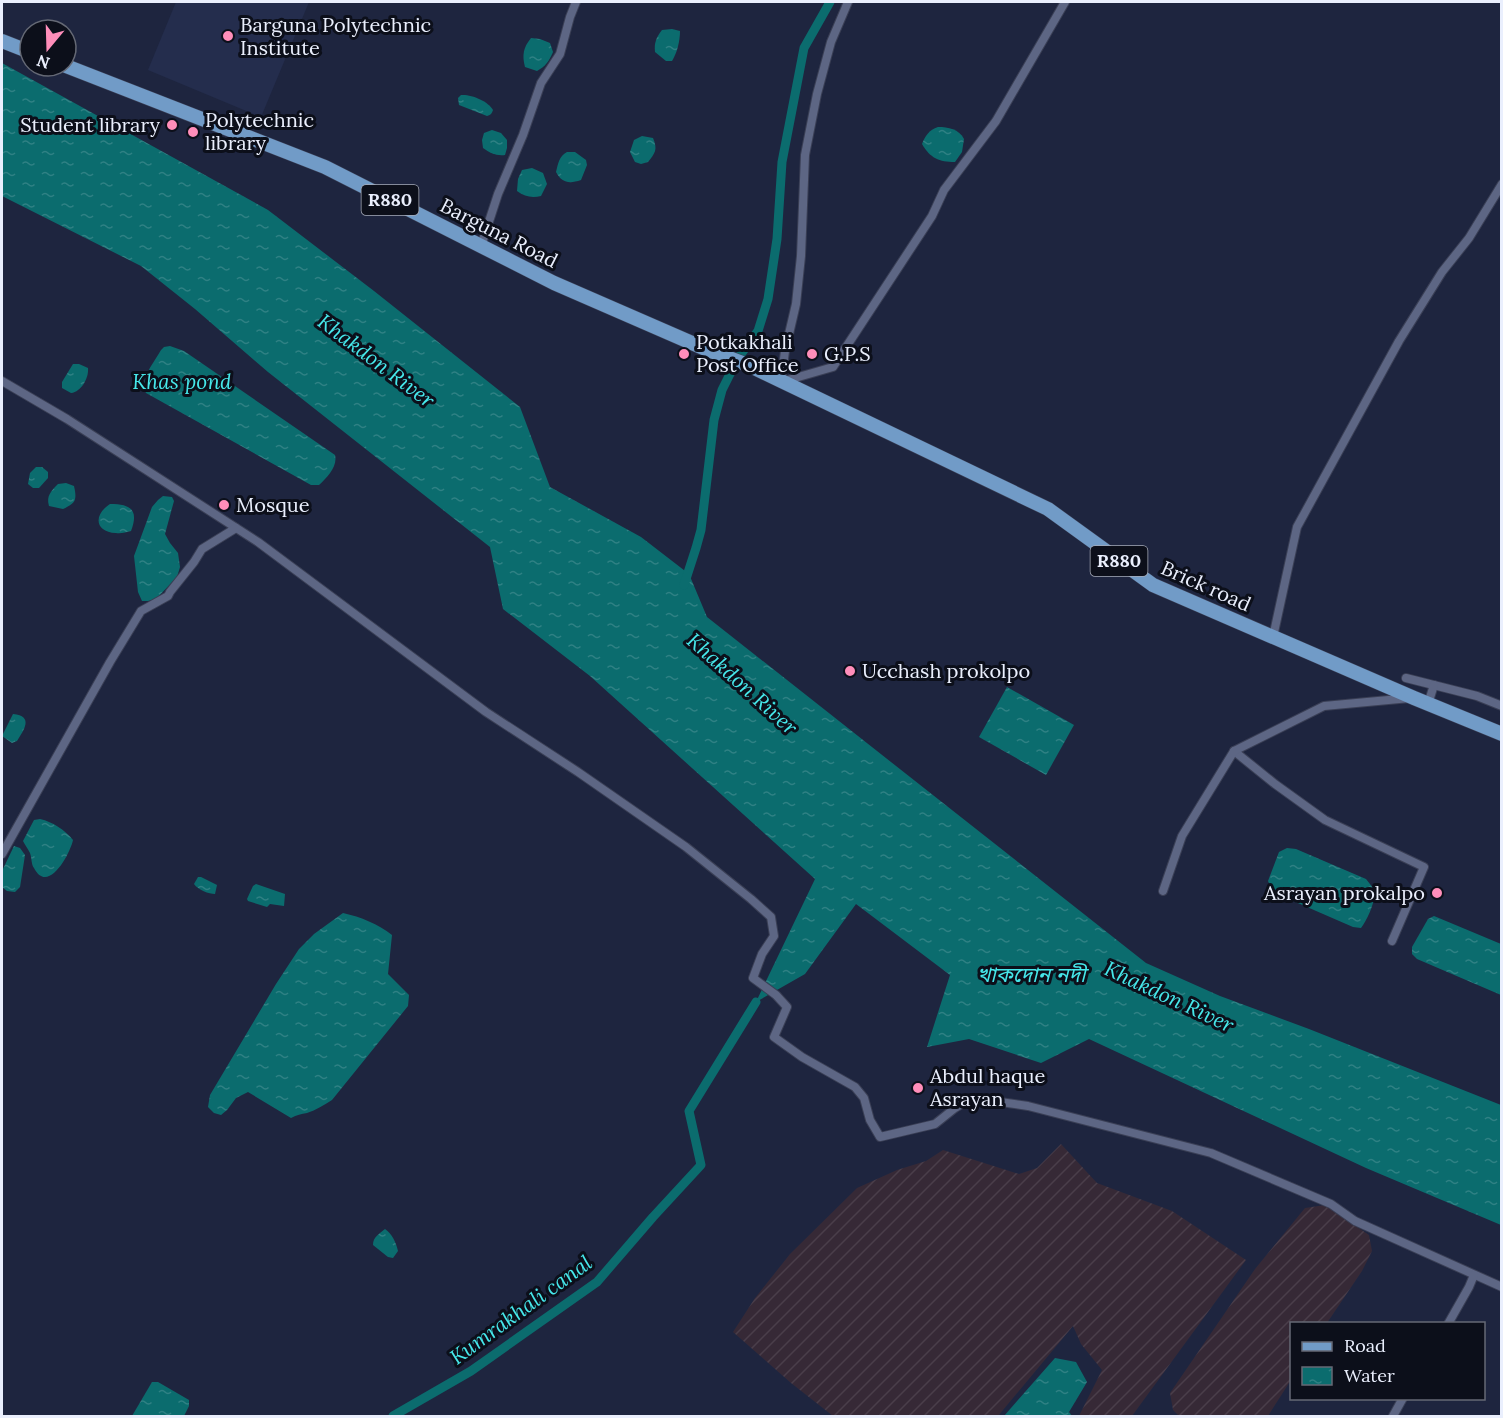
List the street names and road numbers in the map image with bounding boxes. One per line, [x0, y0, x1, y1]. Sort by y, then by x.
road number: R880 [362, 185, 418, 215]
street label: Barguna Road [436, 192, 562, 273]
road number: R880 [1090, 546, 1148, 576]
street label: Brick road [1157, 555, 1255, 616]

